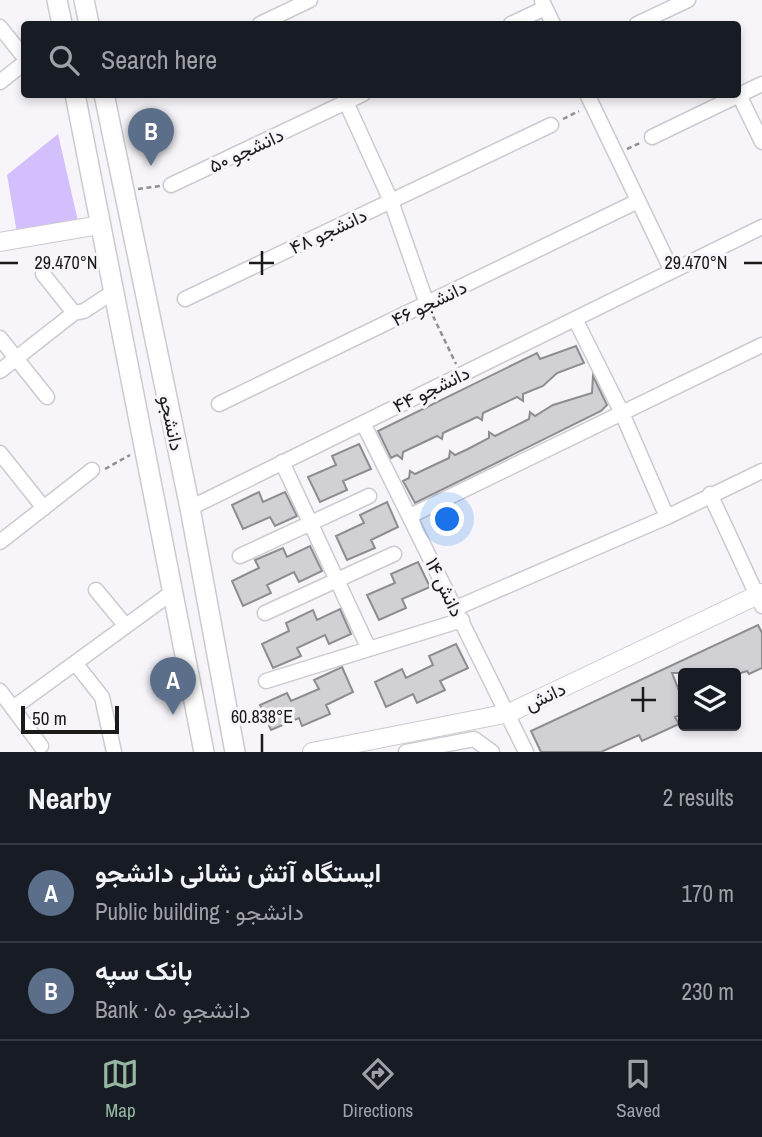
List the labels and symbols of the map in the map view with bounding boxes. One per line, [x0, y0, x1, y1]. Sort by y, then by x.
pin: B [128, 108, 174, 166]
street label: دانشجو ۵۰ [204, 121, 288, 179]
street label: دانشجو ۴۸ [285, 202, 371, 260]
text: 29.470°N [35, 250, 98, 275]
text: 29.470°N [665, 250, 728, 275]
street label: دانشجو ۴۶ [387, 274, 471, 332]
street label: دانشجو ۴۴ [388, 359, 474, 419]
street label: دانشجو [153, 393, 191, 453]
your location [430, 502, 464, 536]
street label: دانش ۱۴ [419, 553, 471, 621]
pin: A [150, 657, 196, 715]
street label: دانش [520, 675, 570, 717]
scale bar [21, 703, 119, 735]
text: 60.838°E [231, 704, 293, 729]

